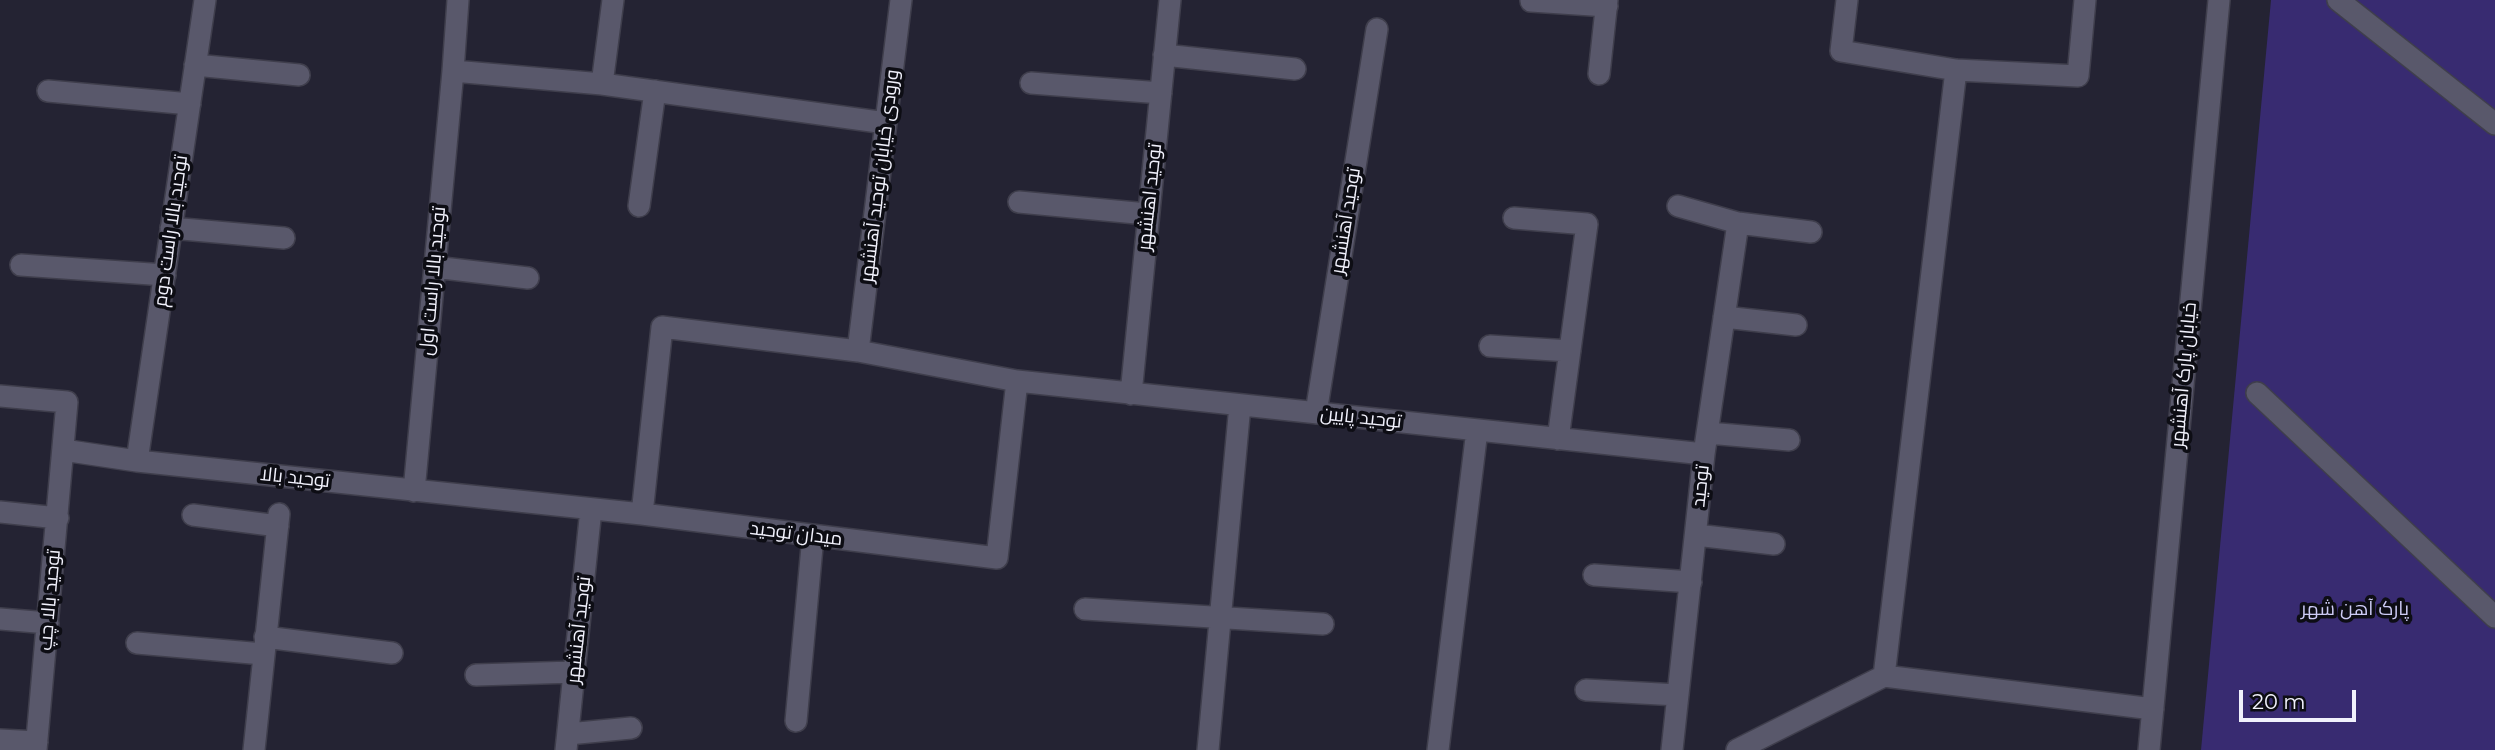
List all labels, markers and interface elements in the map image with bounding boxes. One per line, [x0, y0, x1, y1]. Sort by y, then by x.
street label: ورودی خیابان توحید آهنشهر [856, 68, 904, 284]
street label: توحید اهنشهر [1133, 142, 1167, 252]
street label: توحید بالا راست دوم [149, 154, 193, 308]
street label: توحید آهنشهر [1326, 166, 1366, 276]
street label: توحید بالا راست اول [415, 205, 451, 357]
street label: خیابان پارک آهنشهر [2166, 301, 2202, 449]
street label: توحید پایین [1319, 402, 1403, 434]
street label: توحید بالا [259, 463, 331, 493]
street label: توحید [1687, 464, 1715, 508]
street label: میدان توحید [748, 517, 844, 551]
street label: توحید بالا چپ [34, 549, 66, 651]
street label: توحید آهنشهر [562, 575, 596, 685]
park label: پارک آهن شهر [2301, 598, 2409, 620]
scale bar [2243, 676, 2360, 720]
text: 20 m [2252, 689, 2306, 714]

